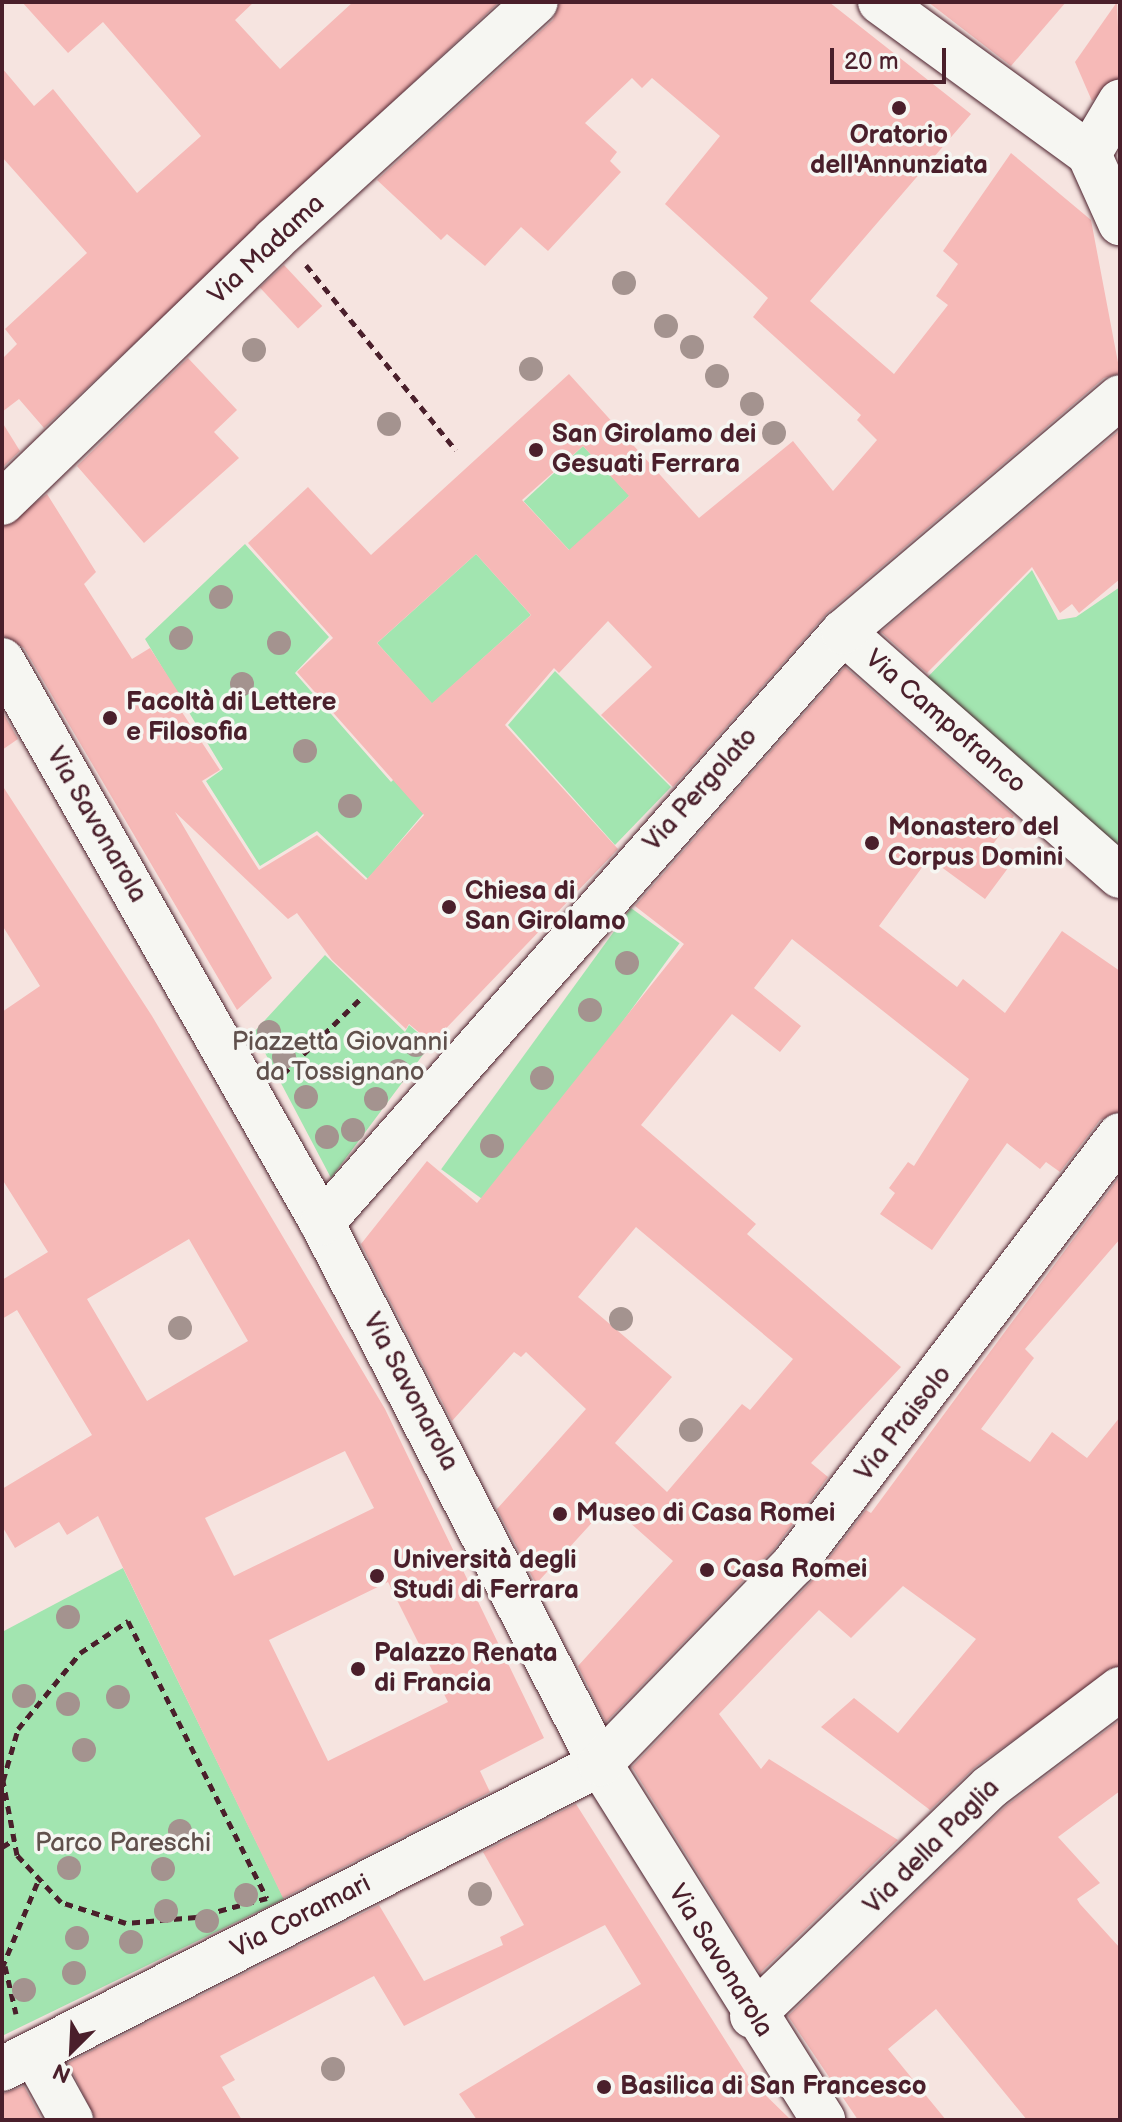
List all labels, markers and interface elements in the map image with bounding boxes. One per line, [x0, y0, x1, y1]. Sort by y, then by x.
scale bar [834, 32, 950, 82]
text: 20 m [844, 47, 899, 76]
marker: Oratorio dell'Annunziata [890, 99, 908, 117]
place label: Oratorio dell'Annunziata [810, 120, 988, 182]
street label: Via Madama [203, 189, 331, 311]
place label: San Girolamo dei Gesuati Ferrara [552, 419, 756, 480]
marker: San Girolamo dei Gesuati Ferrara [527, 441, 545, 459]
street label: Via Campofranco [858, 644, 1032, 800]
place label: Facoltà di Lettere e Filosofia [126, 687, 336, 748]
marker: Facoltà di Lettere e Filosofia [101, 709, 119, 727]
street label: Via Pergolato [637, 722, 765, 858]
street label: Via Savonarola [39, 742, 153, 908]
place label: Monastero del Corpus Domini [888, 812, 1063, 874]
marker: Monastero del Corpus Domini [863, 834, 881, 852]
place label: Chiesa di San Girolamo [465, 876, 626, 938]
marker: Chiesa di San Girolamo [440, 898, 458, 916]
park label: Piazzetta Giovanni da Tossignano [232, 1027, 448, 1088]
street label: Via Savonarola [355, 1308, 465, 1476]
street label: Via Praisolo [849, 1360, 959, 1488]
place label: Museo di Casa Romei [576, 1498, 835, 1530]
marker: Museo di Casa Romei [551, 1505, 569, 1523]
place label: Università degli Studi di Ferrara [393, 1545, 579, 1606]
place label: Casa Romei [723, 1554, 867, 1586]
marker: Casa Romei [698, 1561, 716, 1579]
marker: Università degli Studi di Ferrara [368, 1567, 386, 1585]
place label: Palazzo Renata di Francia [374, 1638, 558, 1700]
marker: Palazzo Renata di Francia [349, 1660, 367, 1678]
street label: Via della Paglia [858, 1773, 1006, 1921]
park label: Parco Pareschi [35, 1828, 211, 1860]
street label: Via Coramari [226, 1869, 376, 1965]
street label: Via Savonarola [660, 1879, 780, 2043]
north arrow [32, 2010, 112, 2090]
text: N [49, 2057, 75, 2088]
place label: Basilica di San Francesco [620, 2071, 927, 2103]
marker: Basilica di San Francesco [595, 2078, 613, 2096]

